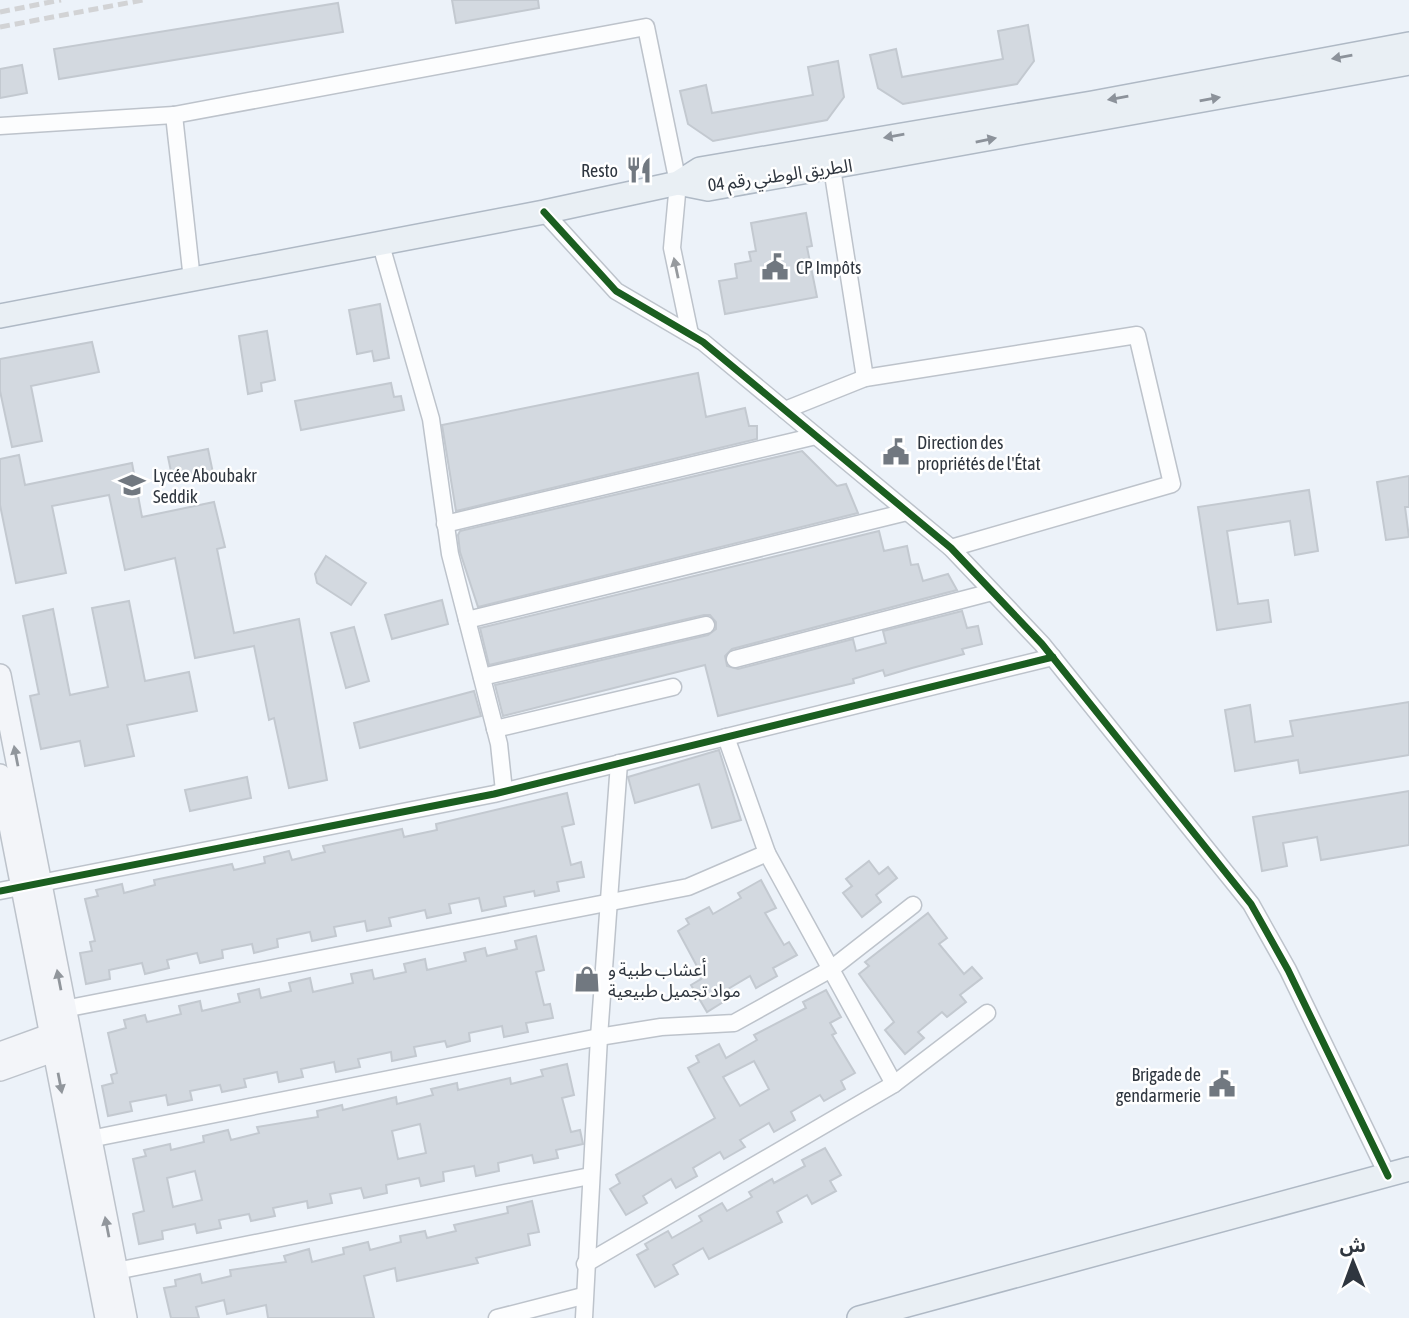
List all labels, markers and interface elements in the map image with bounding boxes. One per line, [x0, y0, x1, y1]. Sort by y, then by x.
one-way arrow [1331, 52, 1353, 63]
one-way arrow [1107, 93, 1129, 104]
one-way arrow [1199, 93, 1221, 104]
one-way arrow [883, 131, 905, 142]
one-way arrow [975, 134, 997, 145]
street label: الطريق الوطني رقم 04 [706, 154, 854, 199]
restaurant icon: Resto [624, 155, 654, 185]
place label: Resto [581, 160, 618, 181]
public building icon: CP Impôts [760, 252, 790, 282]
one-way arrow [671, 257, 682, 279]
place label: CP Impôts [796, 257, 861, 278]
place label: Direction des propriétés de l'État [917, 432, 1041, 474]
public building icon: Direction des propriétés de l'État [881, 437, 911, 467]
place label: Lycée Aboubakr Seddik [153, 465, 257, 507]
school or university icon: Lycée Aboubakr Seddik [117, 470, 147, 500]
one-way arrow [10, 745, 21, 767]
place label: أعشاب طبية و مواد تجميل طبيعية [608, 958, 741, 1002]
shop icon: أعشاب طبية و مواد تجميل طبيعية [572, 964, 602, 994]
one-way arrow [53, 969, 64, 991]
place label: Brigade de gendarmerie [1116, 1064, 1201, 1106]
public building icon: Brigade de gendarmerie [1207, 1069, 1237, 1099]
one-way arrow [55, 1072, 66, 1094]
one-way arrow [102, 1216, 113, 1238]
north arrow [1318, 1227, 1388, 1297]
text: ش [1339, 1234, 1366, 1256]

